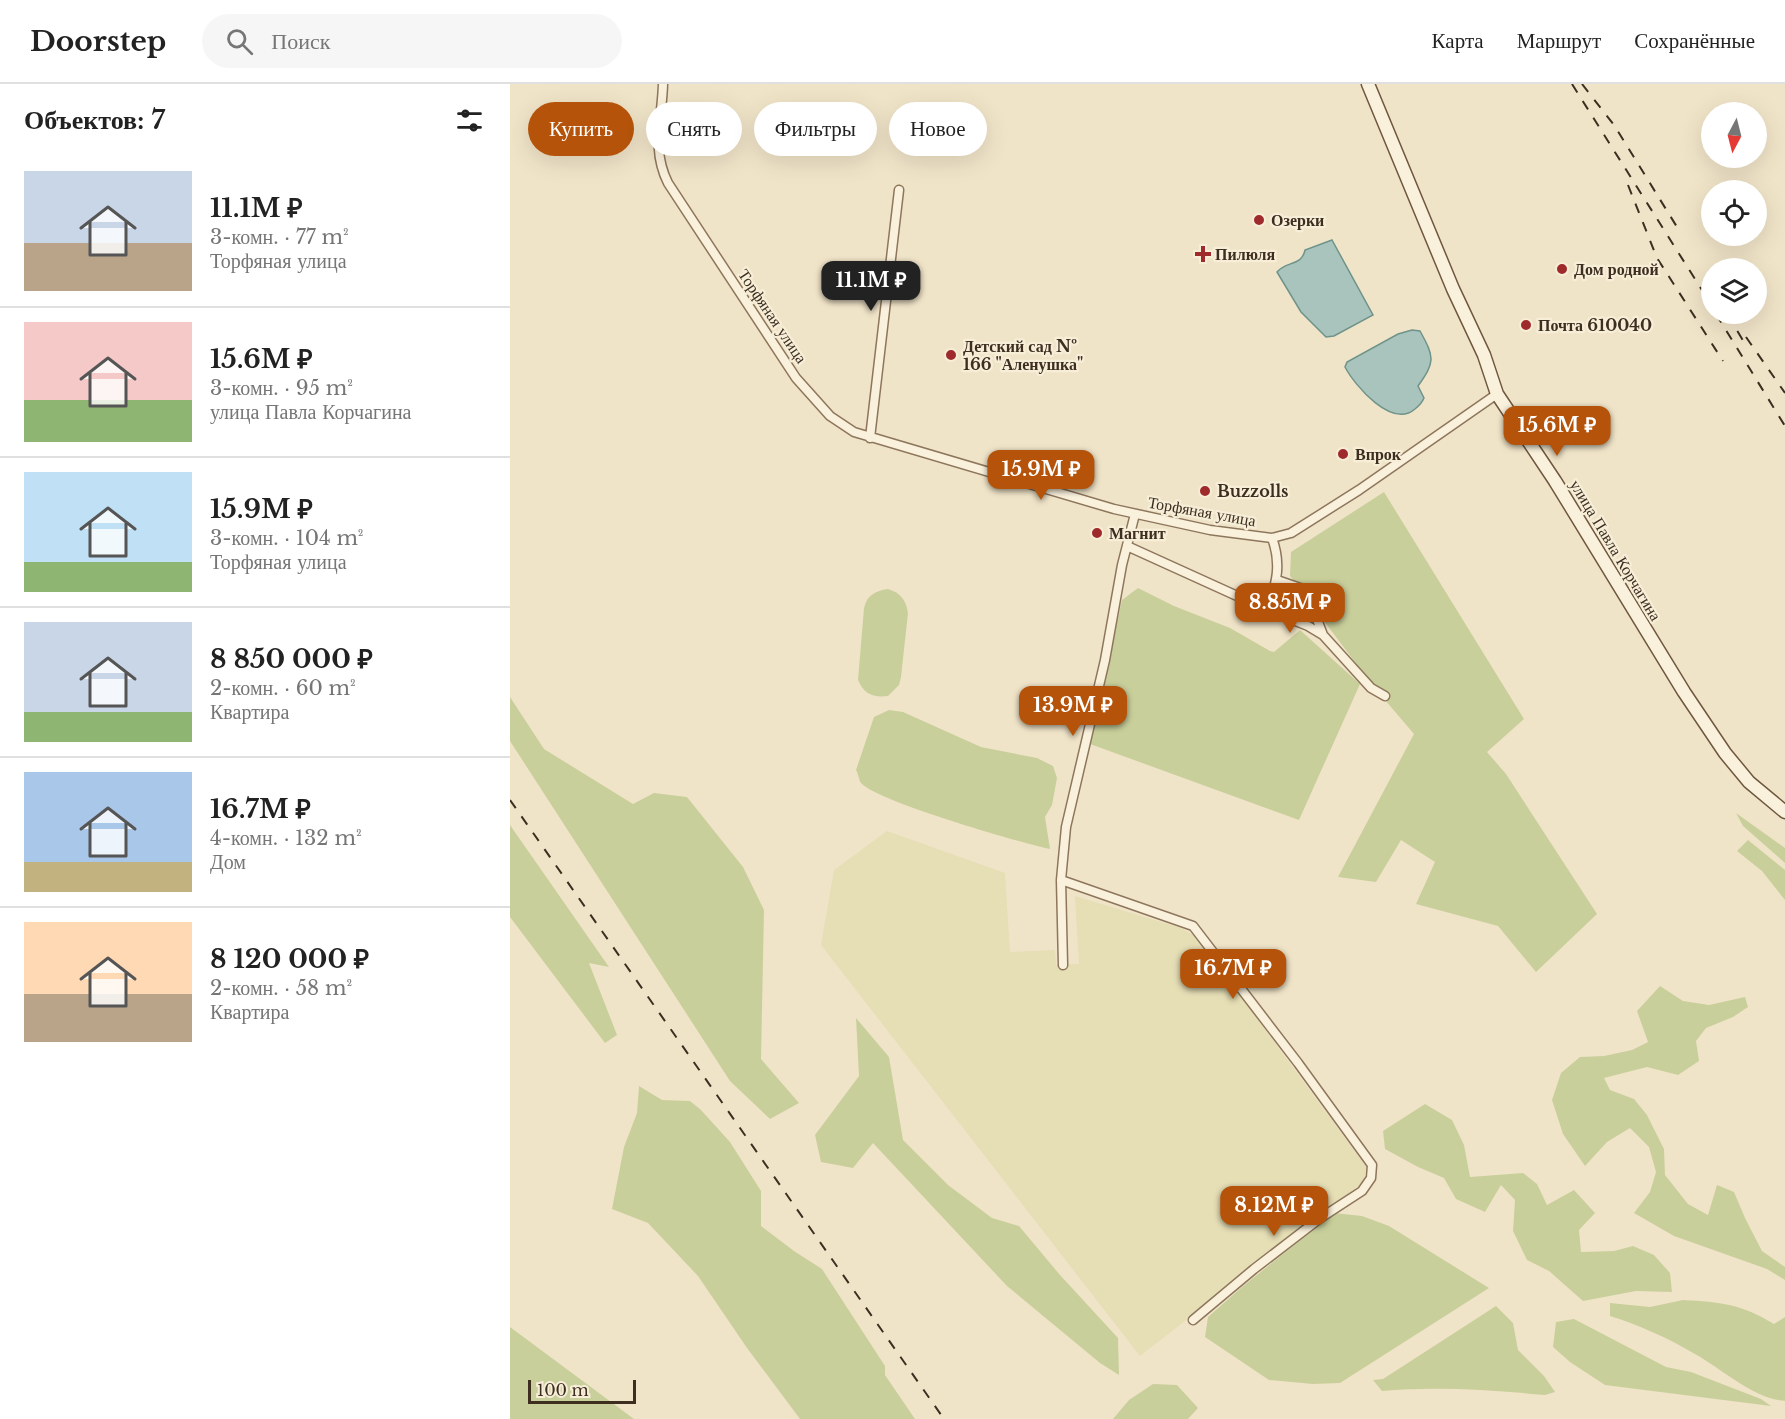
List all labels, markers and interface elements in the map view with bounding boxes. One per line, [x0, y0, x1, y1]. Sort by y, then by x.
search box [202, 14, 622, 68]
text: Doorstep [30, 24, 166, 59]
icon: search [223, 25, 256, 58]
text: Поиск [271, 28, 330, 55]
text: Карта [1432, 28, 1484, 54]
text: Маршрут [1517, 28, 1601, 54]
text: Сохранённые [1634, 28, 1755, 54]
chip: Купить [528, 102, 634, 156]
chip: Снять [646, 102, 742, 156]
chip: Фильтры [754, 102, 877, 156]
chip: Новое [889, 102, 987, 156]
north arrow [1701, 102, 1767, 168]
map controls [1701, 102, 1767, 324]
text: Объектов: 7 [24, 104, 165, 136]
icon: filters [453, 104, 486, 137]
button: locate [1701, 180, 1767, 246]
text: 11.1M ₽ [210, 192, 303, 224]
icon: home [72, 195, 144, 267]
place label: Озерки [1271, 210, 1324, 230]
marker: Озерки [1252, 213, 1266, 227]
text: 3-комн. · 77 m² [210, 225, 349, 249]
place label: Пилюля [1215, 244, 1275, 264]
marker: Пилюля [1196, 247, 1210, 261]
text: Торфяная улица [210, 249, 347, 273]
button: layers [1701, 258, 1767, 324]
place label: Дом родной [1574, 259, 1659, 279]
pin: 11.1M ₽ [816, 261, 926, 312]
marker: Дом родной [1555, 262, 1569, 276]
street label: Торфяная улица [734, 265, 812, 367]
text: 11.1M ₽ [835, 268, 907, 292]
place label: Почта 610040 [1538, 315, 1652, 335]
marker: Почта 610040 [1519, 318, 1533, 332]
place label: Детский сад № 166 "Аленушка" [963, 336, 1083, 374]
text: 15.6M ₽ [210, 343, 313, 375]
icon: home [72, 346, 144, 418]
marker: Детский сад № 166 "Аленушка" [944, 348, 958, 362]
text: 3-комн. · 95 m² [210, 376, 353, 400]
text: улица Павла Корчагина [210, 400, 412, 424]
pin: 15.6M ₽ [1502, 406, 1612, 457]
text: 15.6M ₽ [1518, 413, 1596, 437]
place label: Впрок [1355, 444, 1402, 464]
marker: Впрок [1336, 447, 1350, 461]
pin: 15.9M ₽ [986, 450, 1096, 501]
text: 15.9M ₽ [1001, 457, 1081, 481]
street label: улица Павла Корчагина [1566, 476, 1666, 624]
place label: Buzzolls [1217, 481, 1289, 501]
marker: Buzzolls [1198, 484, 1212, 498]
street label: Торфяная улица [1146, 492, 1258, 530]
text: 15.9M ₽ [210, 493, 313, 525]
icon: home [72, 496, 144, 568]
place label: Магнит [1109, 523, 1166, 543]
text: 3-комн. · 104 m² [210, 526, 364, 550]
marker: Магнит [1090, 526, 1104, 540]
text: Торфяная улица [210, 550, 347, 574]
pin: 8.85M ₽ [1235, 583, 1345, 634]
text: 8.85M ₽ [1249, 590, 1331, 614]
text: 8 850 000 ₽ [210, 643, 373, 675]
icon: home [72, 646, 144, 718]
text: 2-комн. · 60 m² [210, 676, 356, 700]
pin: 13.9M ₽ [1018, 686, 1128, 737]
text: 13.9M ₽ [1033, 693, 1113, 717]
text: Квартира [210, 700, 289, 724]
text: 16.7M ₽ [210, 793, 311, 825]
icon: home [72, 796, 144, 868]
text: 4-комн. · 132 m² [210, 826, 362, 850]
text: Дом [210, 850, 246, 874]
text: 8 120 000 ₽ [210, 943, 369, 975]
icon: home [72, 946, 144, 1018]
pin: 16.7M ₽ [1178, 949, 1288, 1000]
text: 16.7M ₽ [1194, 956, 1272, 980]
text: 2-комн. · 58 m² [210, 976, 352, 1000]
text: Квартира [210, 1000, 289, 1024]
pin: 8.12M ₽ [1219, 1186, 1329, 1237]
text: 8.12M ₽ [1234, 1193, 1314, 1217]
scale bar [528, 1377, 636, 1404]
text: 100 m [537, 1380, 589, 1400]

